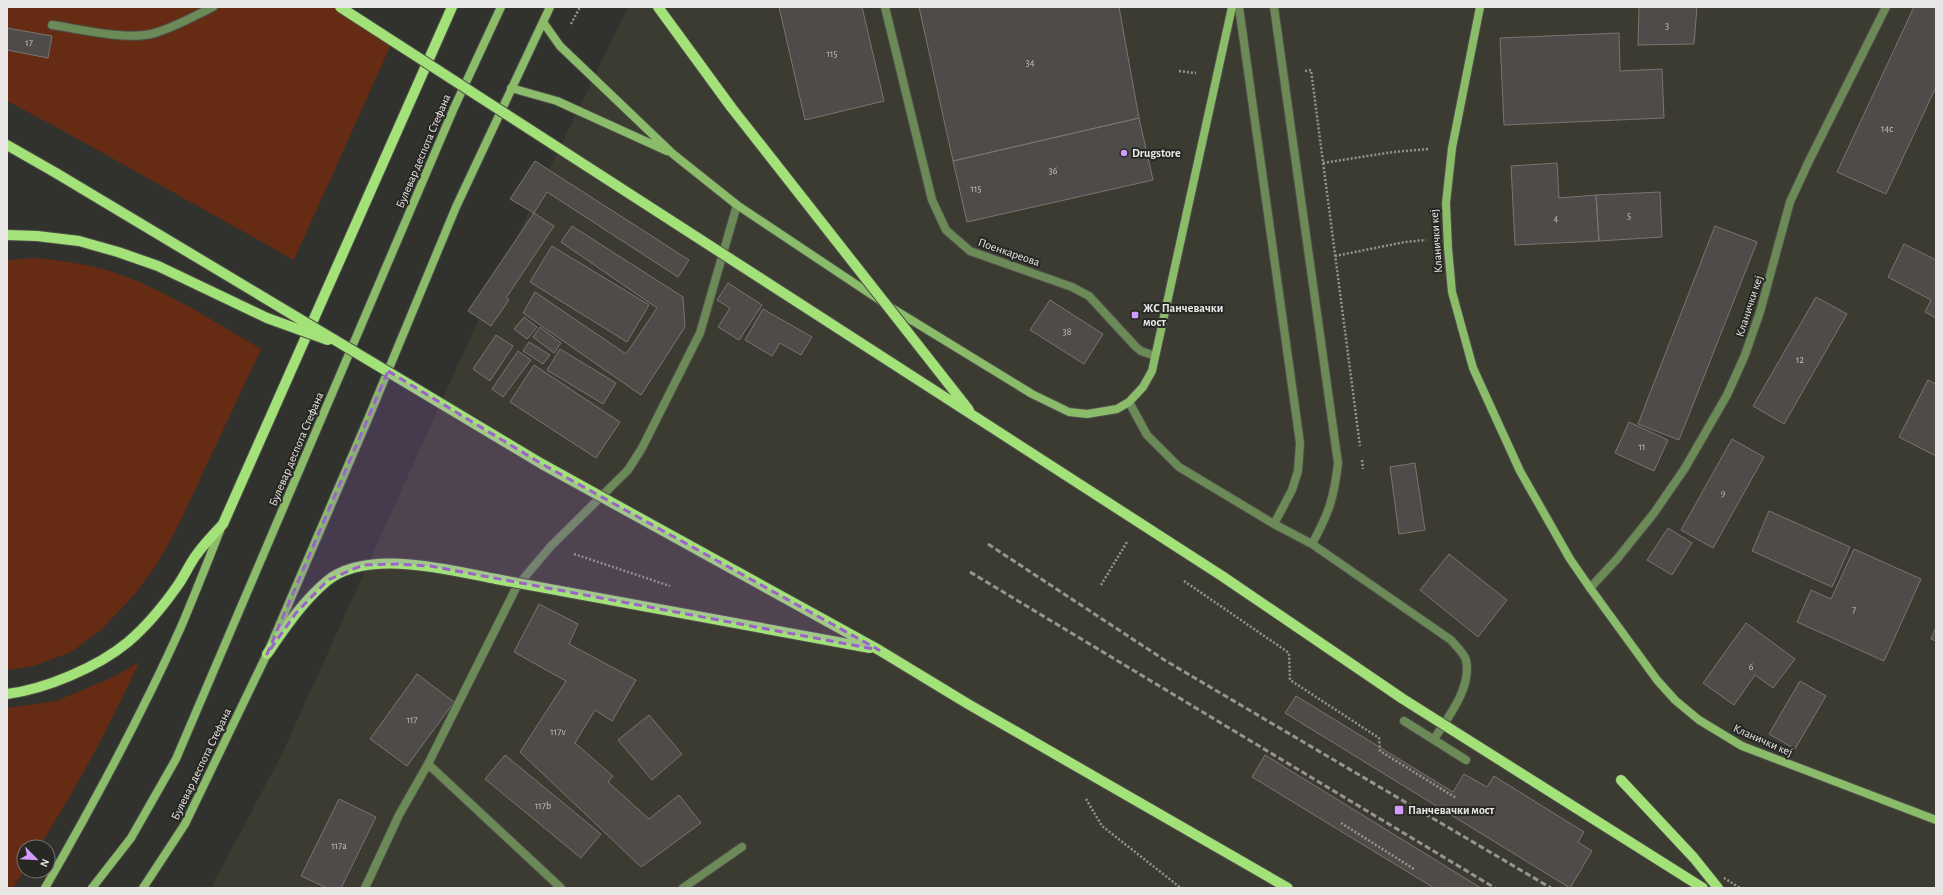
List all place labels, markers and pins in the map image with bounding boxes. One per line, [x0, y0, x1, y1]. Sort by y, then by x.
place label: Drugstore [1132, 147, 1181, 159]
marker: Drugstore [1119, 148, 1129, 158]
place label: ЖС Панчевачки мост [1143, 302, 1223, 328]
marker: ЖС Панчевачки мост [1130, 310, 1140, 320]
marker: Панчевачки мост [1393, 804, 1405, 816]
place label: Панчевачки мост [1408, 804, 1495, 816]

